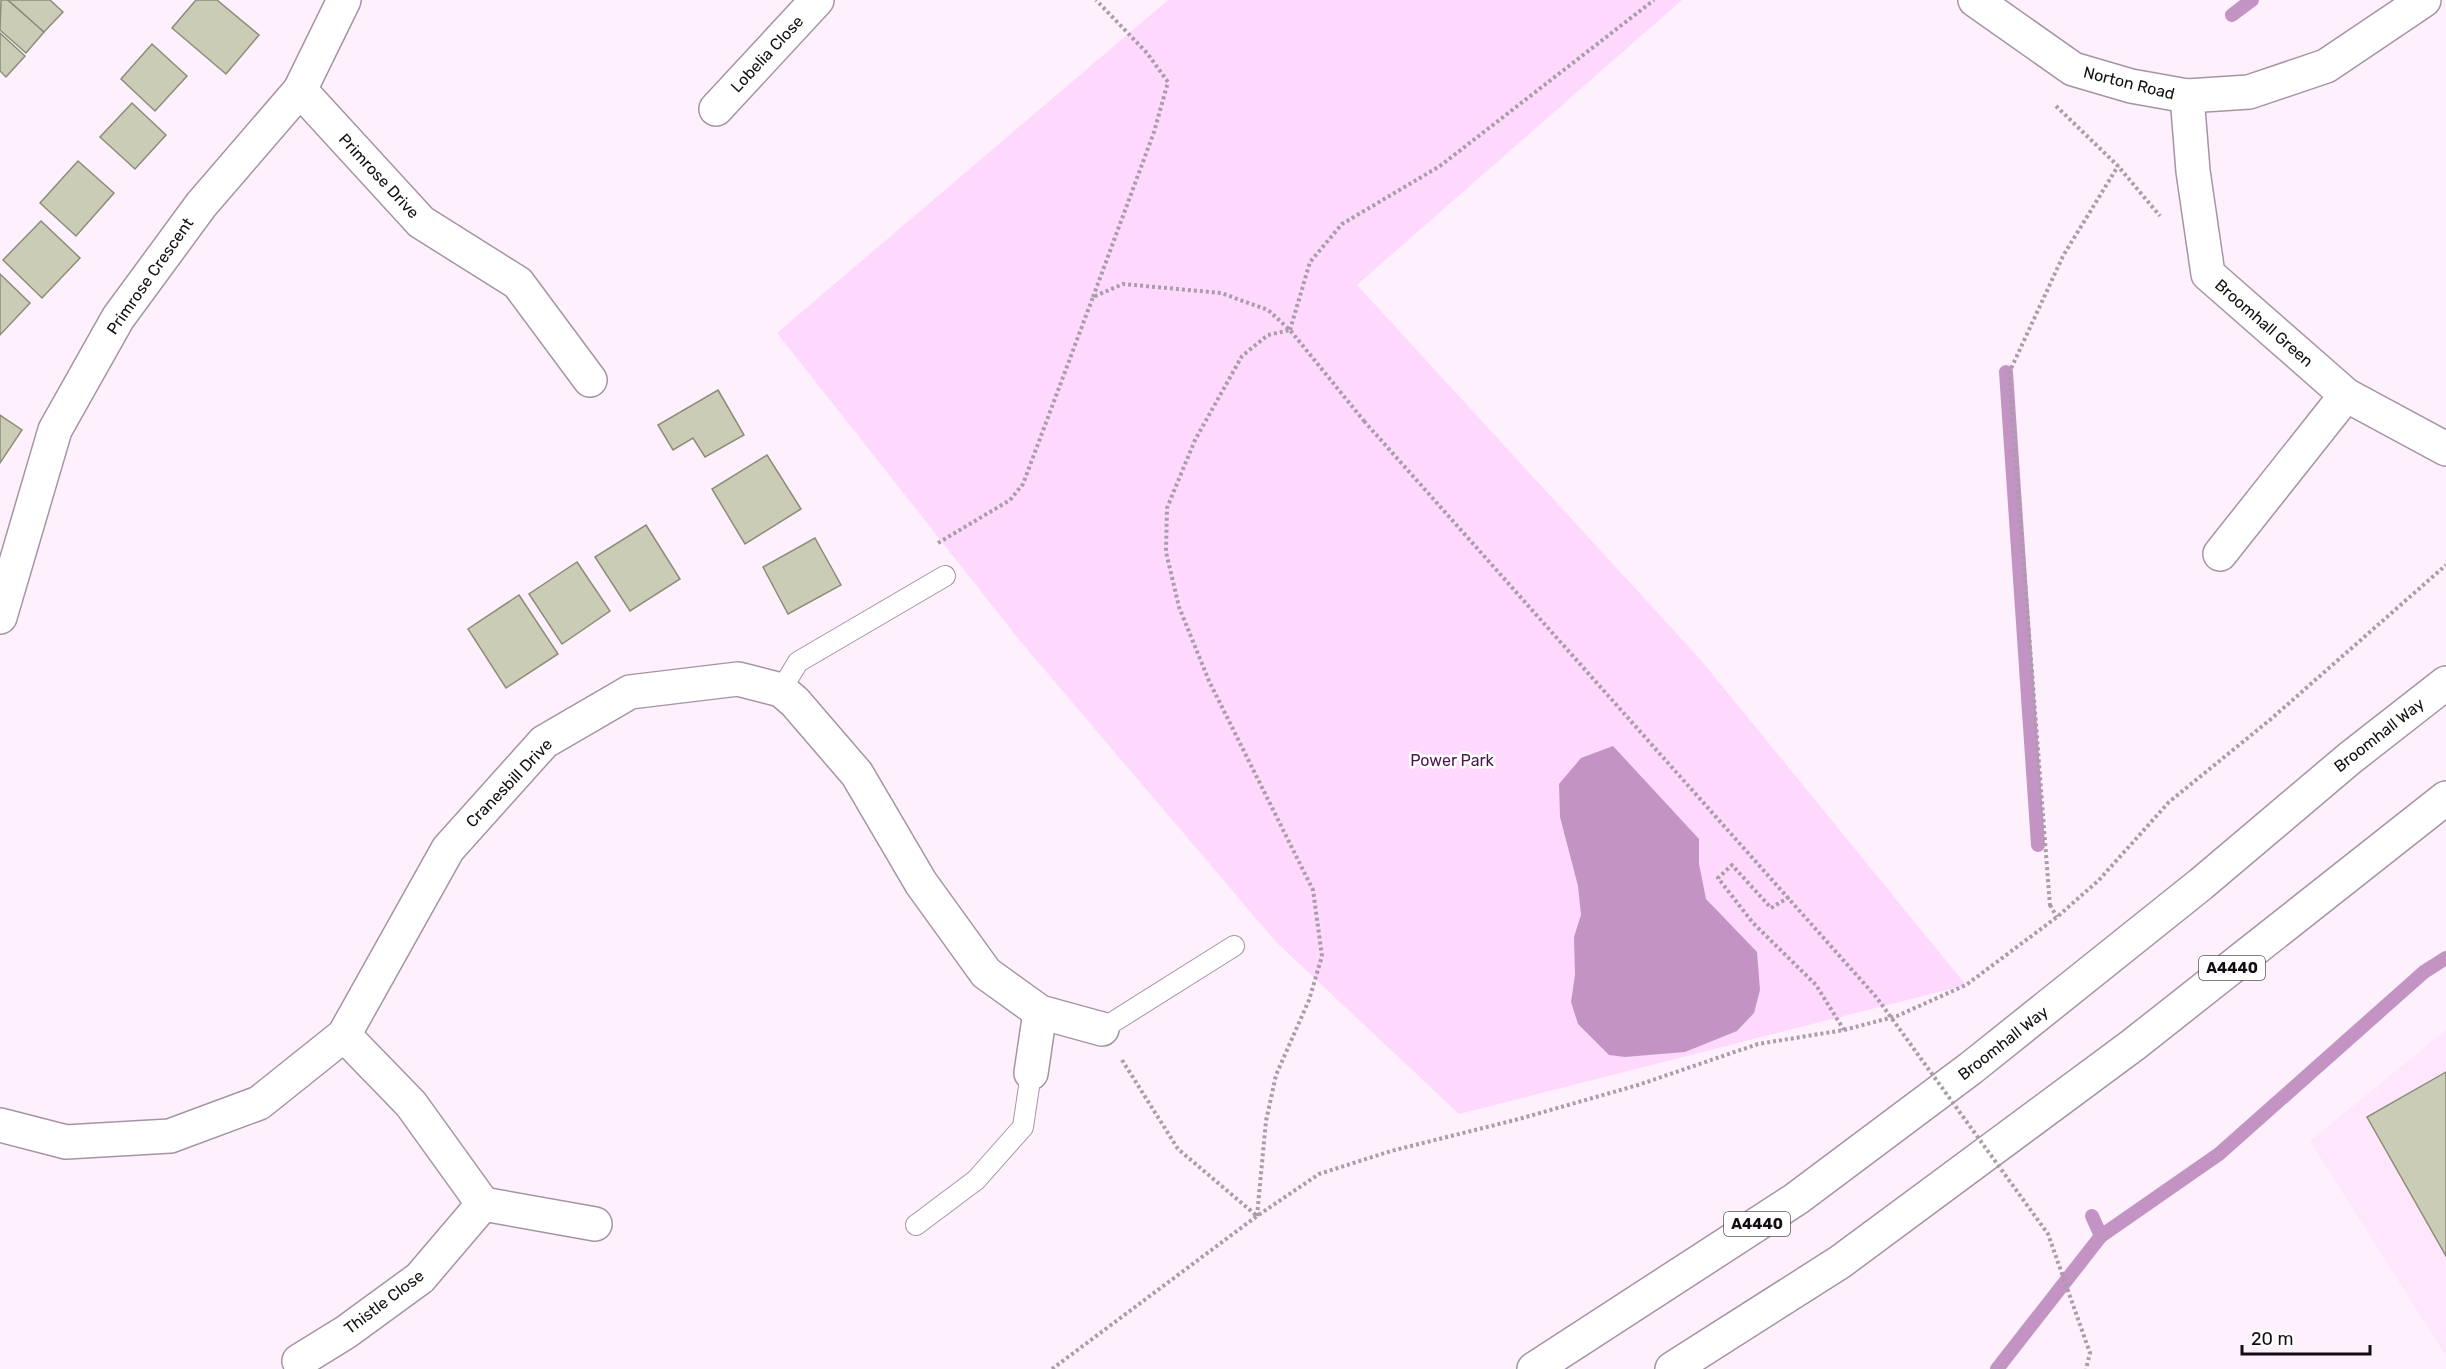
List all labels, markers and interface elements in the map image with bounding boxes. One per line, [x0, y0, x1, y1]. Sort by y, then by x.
street label: Lobelia Close [727, 12, 807, 96]
street label: Norton Road [2081, 62, 2177, 104]
street label: Primrose Drive [335, 130, 423, 222]
street label: Primrose Crescent [103, 214, 197, 338]
street label: Broomhall Green [2211, 275, 2317, 371]
street label: Broomhall Way [2330, 694, 2428, 776]
street label: Cranesbill Drive [462, 735, 556, 831]
park label: Power Park [1410, 751, 1495, 770]
road number: A4440 [2199, 956, 2265, 980]
street label: Broomhall Way [1954, 1002, 2052, 1084]
road number: A4440 [1724, 1212, 1790, 1236]
street label: Thistle Close [341, 1266, 428, 1338]
scale bar [2242, 1318, 2370, 1356]
text: 20 m [2251, 1328, 2293, 1350]

